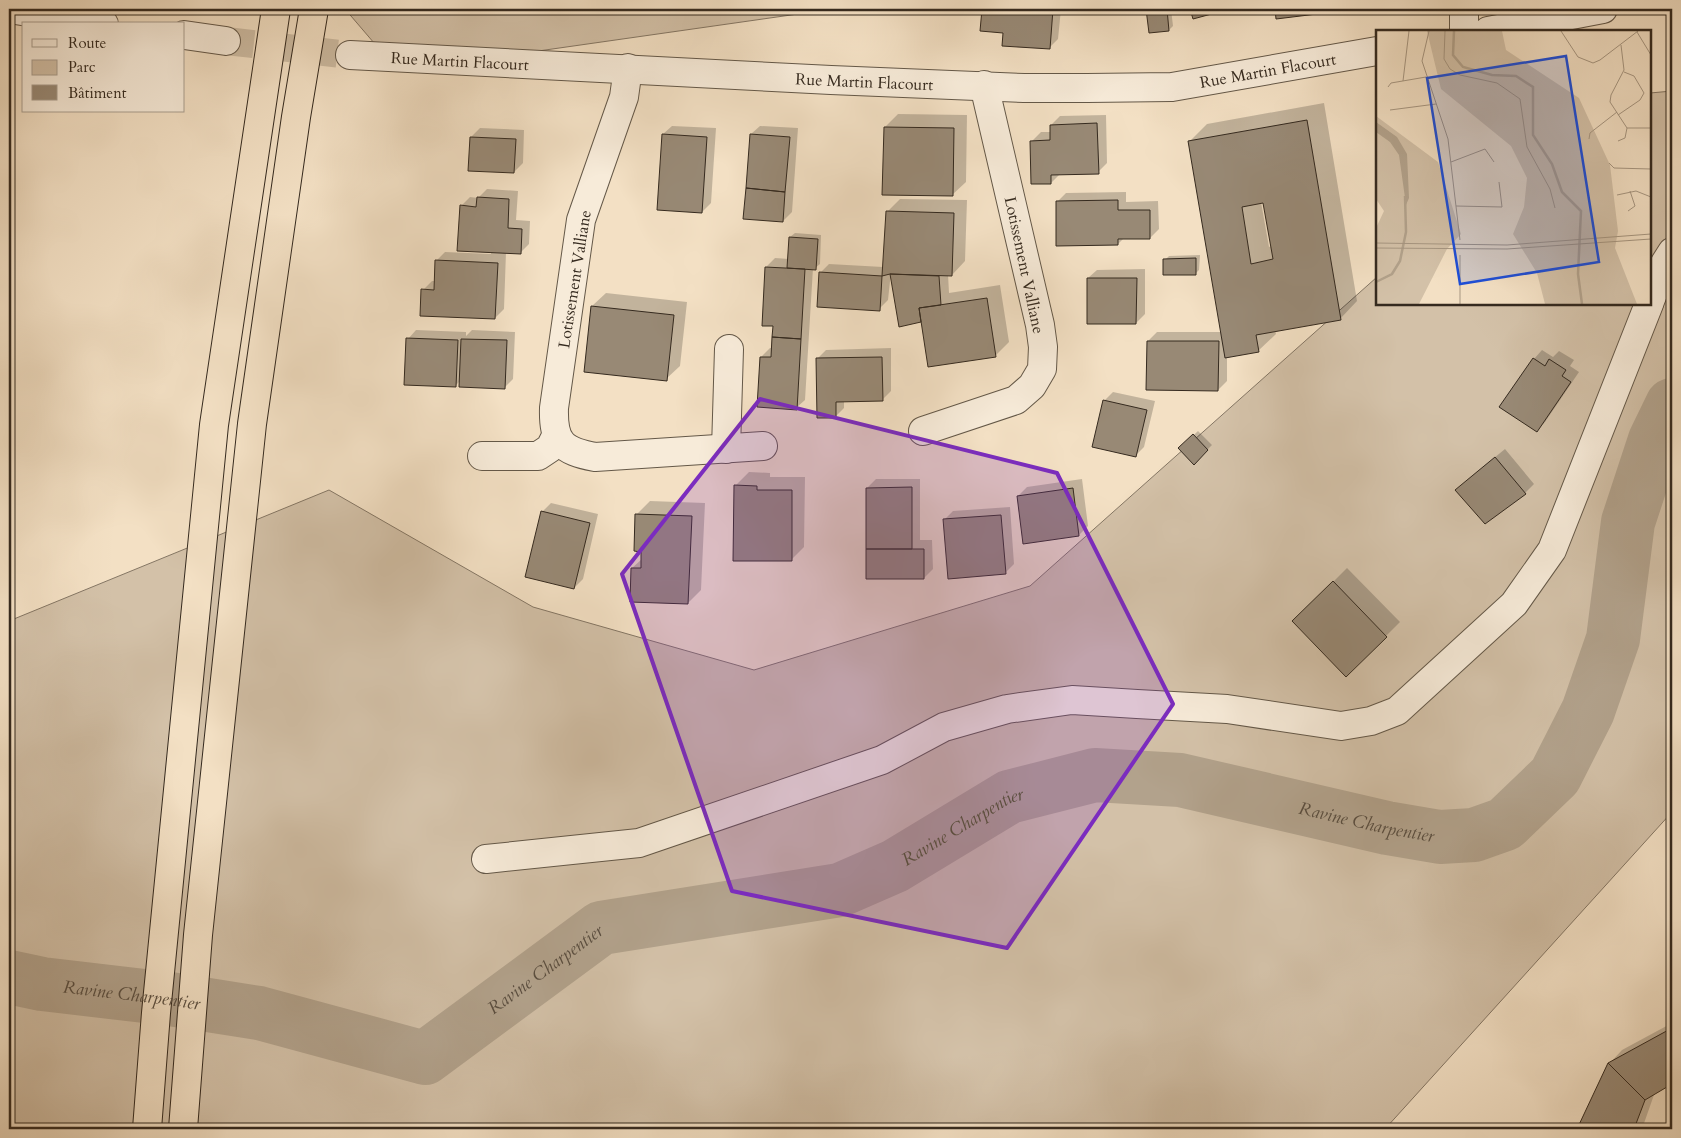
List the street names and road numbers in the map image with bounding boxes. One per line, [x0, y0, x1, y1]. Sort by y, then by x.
street label: Rue Martin Flacourt [390, 47, 529, 76]
street label: Rue Martin Flacourt [1198, 48, 1338, 94]
street label: Rue Martin Flacourt [795, 68, 934, 96]
street label: Lotissement Valliane [999, 195, 1049, 336]
street label: Lotissement Valliane [553, 208, 597, 350]

